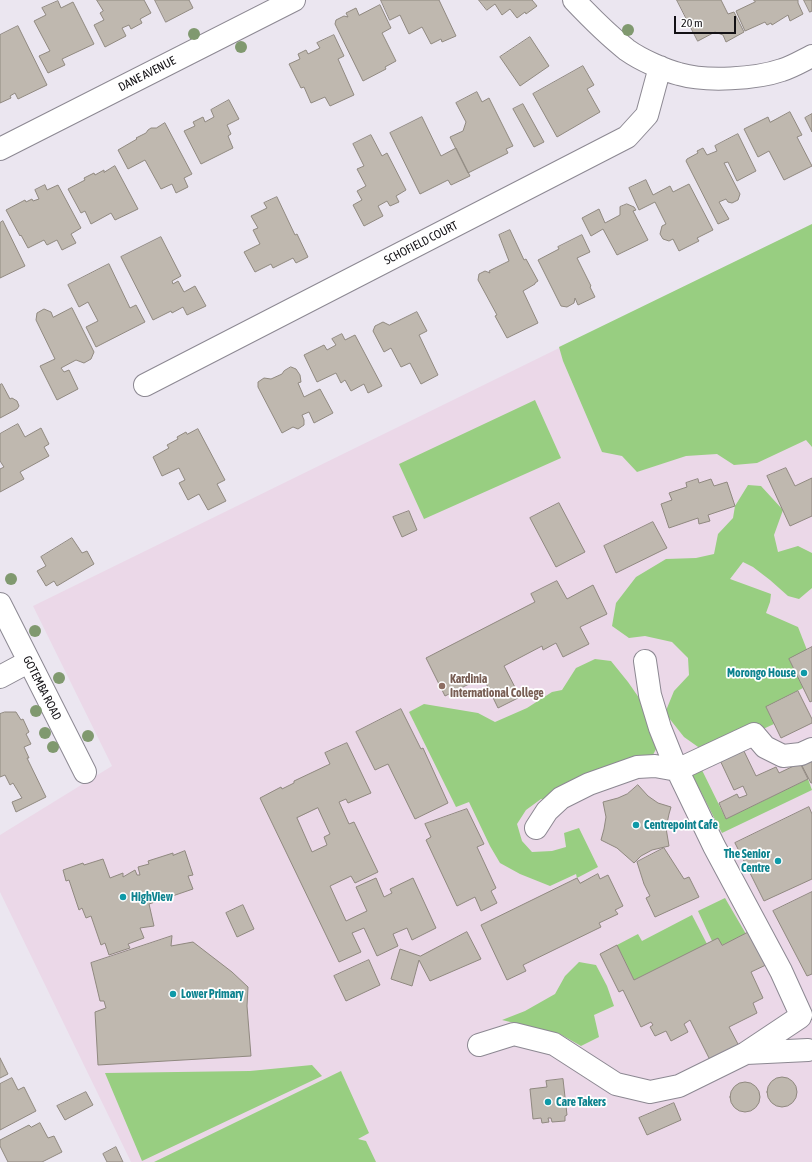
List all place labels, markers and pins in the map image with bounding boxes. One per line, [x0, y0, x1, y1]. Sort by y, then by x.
place label: Morongo House [727, 666, 796, 680]
marker: Morongo House [799, 668, 809, 678]
place label: Kardinia International College [450, 672, 544, 700]
marker: Kardinia International College [437, 681, 447, 691]
place label: Centrepoint Cafe [644, 818, 718, 832]
marker: Centrepoint Cafe [631, 820, 641, 830]
place label: The Senior Centre [724, 847, 770, 875]
marker: The Senior Centre [773, 856, 783, 866]
place label: HighView [131, 890, 173, 904]
marker: HighView [118, 892, 128, 902]
place label: Lower Primary [181, 987, 244, 1001]
marker: Lower Primary [168, 989, 178, 999]
place label: Care Takers [556, 1095, 606, 1109]
marker: Care Takers [543, 1097, 553, 1107]

